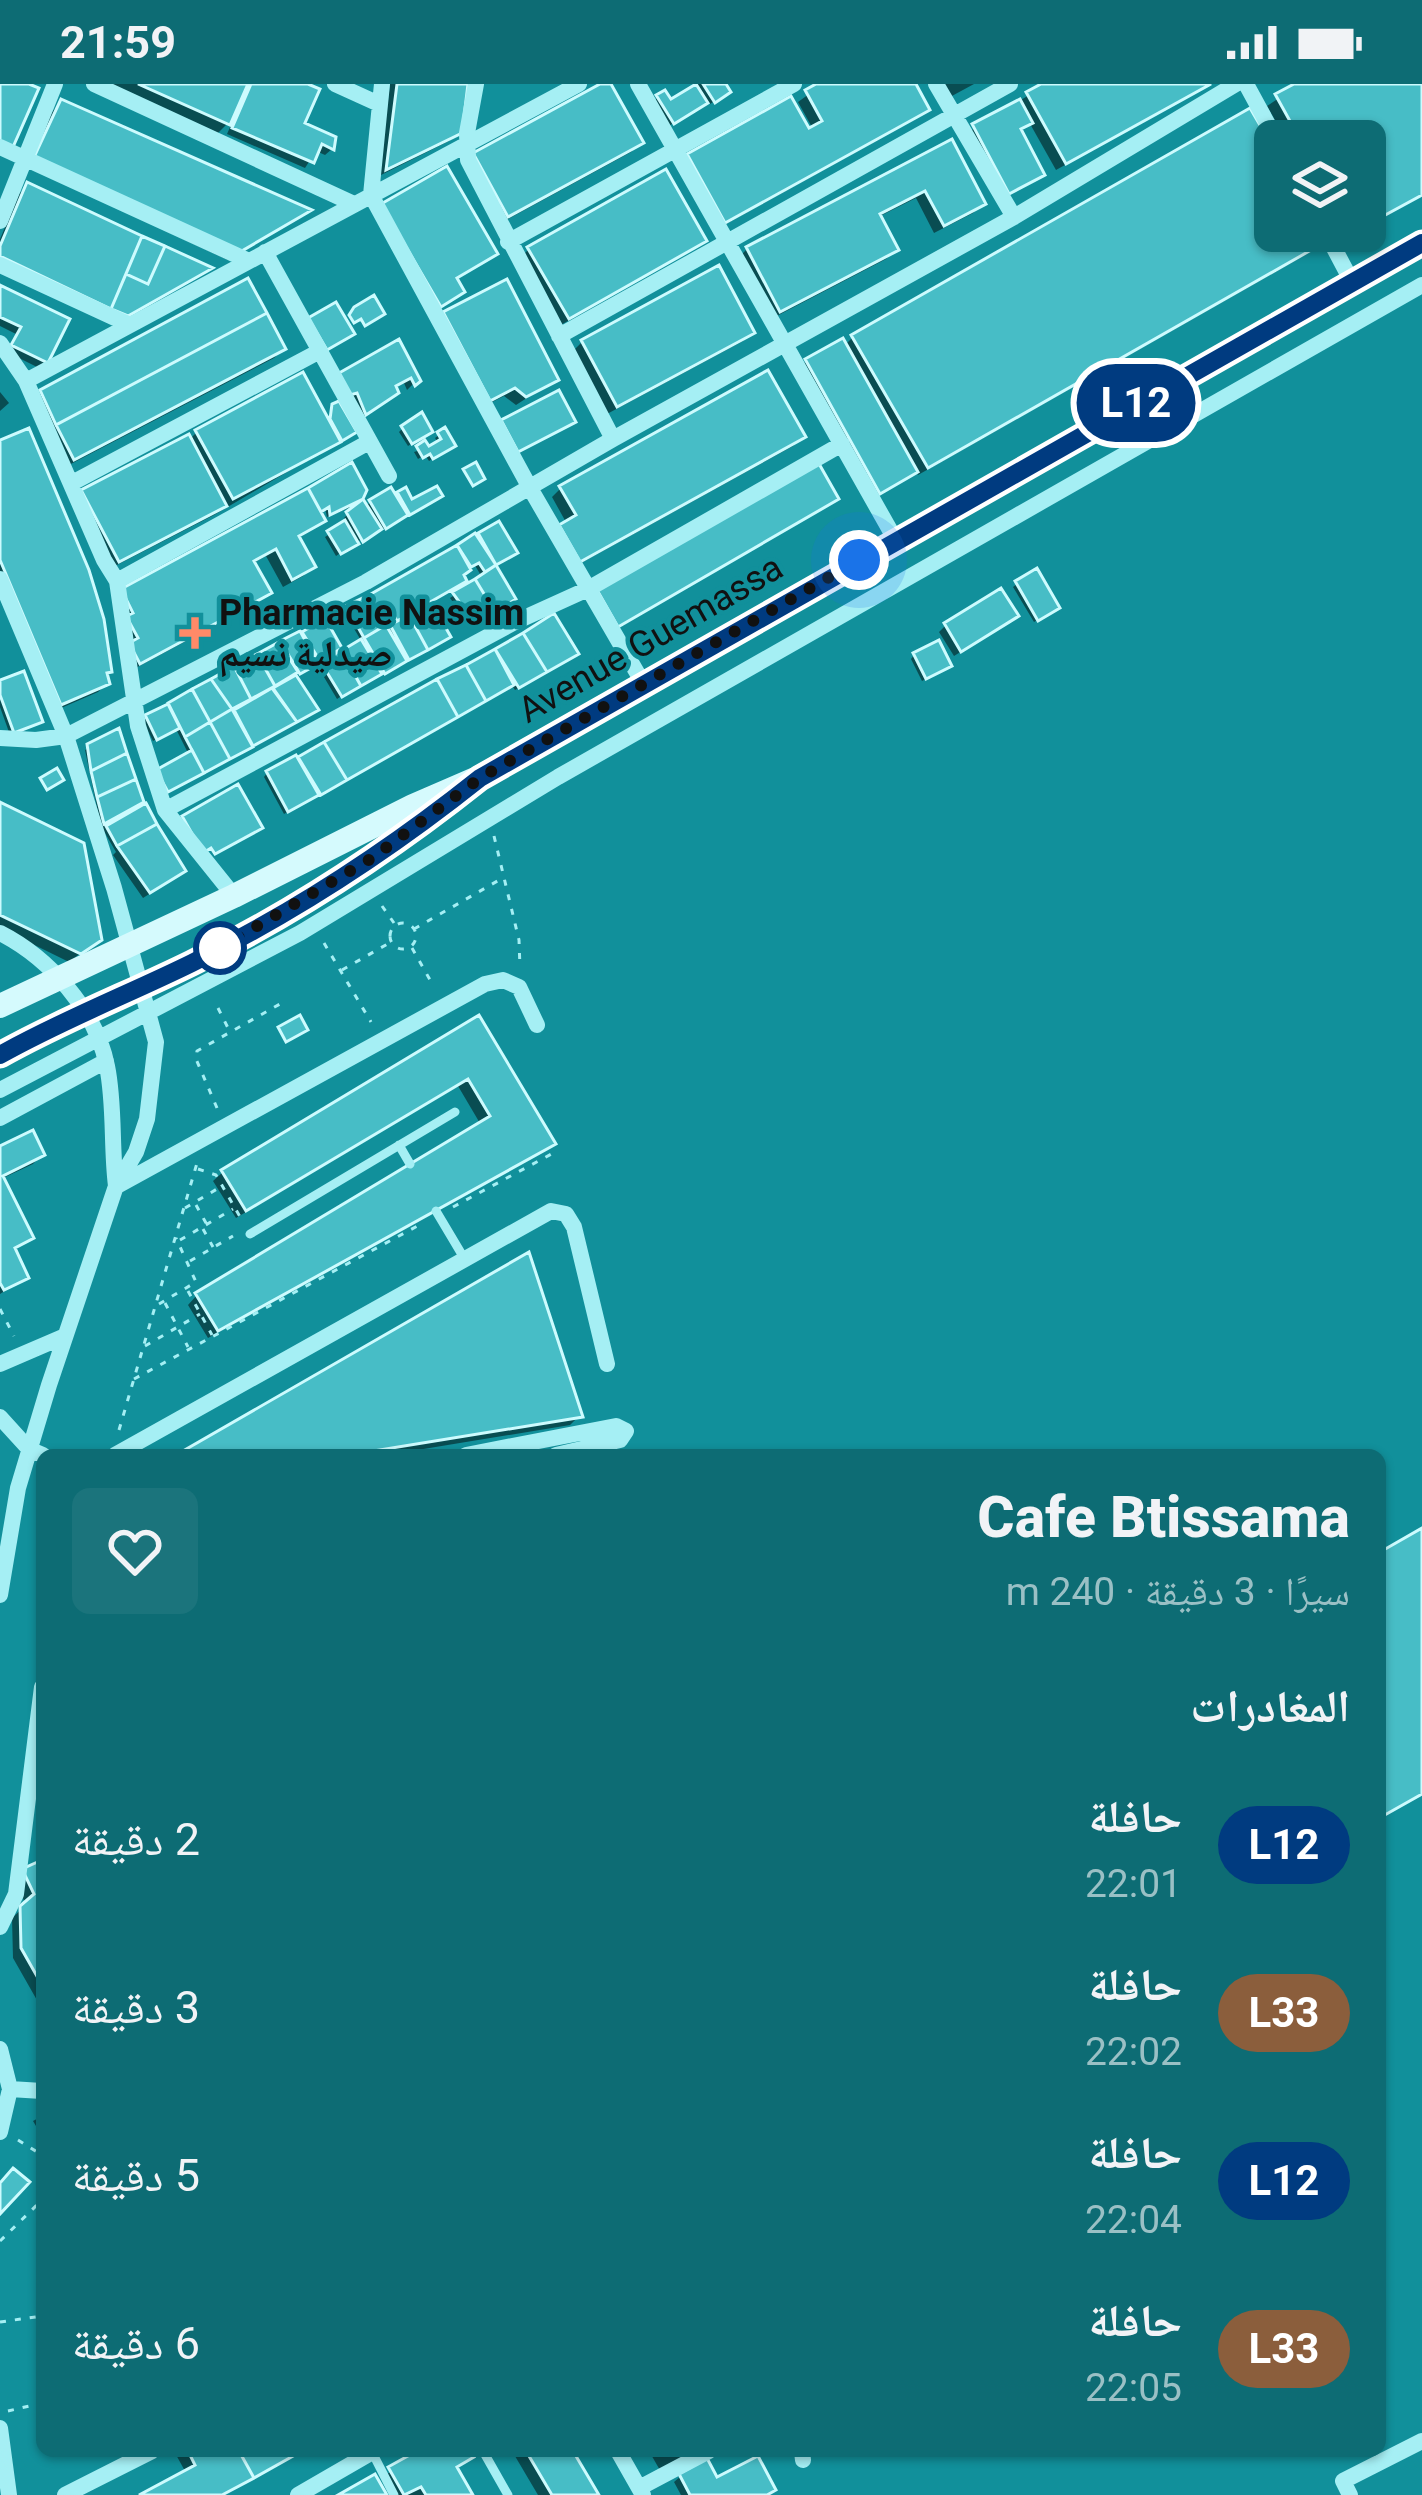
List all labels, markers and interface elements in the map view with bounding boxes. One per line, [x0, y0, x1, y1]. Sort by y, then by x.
text: 21:59 [60, 16, 176, 69]
map controls [1254, 120, 1386, 252]
button: layers [1254, 120, 1386, 252]
line badge: L12 [1067, 364, 1205, 442]
text: L12 [1101, 378, 1171, 427]
your location [829, 530, 889, 590]
street label: Avenue Guemassa [511, 546, 790, 732]
place label: Pharmacie Nassim صيدلية نسيم [219, 592, 524, 678]
marker: Pharmacie Nassim صيدلية نسيم [182, 620, 208, 646]
unlabelled marker [195, 923, 245, 973]
text: Cafe Btissama [977, 1484, 1350, 1551]
button: heart [72, 1488, 198, 1614]
text: سيرًا · 3 دقيقة · 240 m [1006, 1569, 1350, 1615]
text: المغادرات [1190, 1680, 1350, 1733]
text: حافلة [1089, 1790, 1182, 1843]
text: 2 دقيقة [72, 1813, 200, 1866]
text: L12 [1249, 1820, 1319, 1869]
text: 22:01 [1085, 1861, 1182, 1907]
text: حافلة [1089, 1958, 1182, 2011]
text: 3 دقيقة [72, 1981, 200, 2034]
text: L33 [1249, 1988, 1319, 2037]
text: 22:02 [1085, 2029, 1182, 2075]
text: حافلة [1089, 2126, 1182, 2179]
text: 5 دقيقة [72, 2149, 200, 2202]
text: L12 [1249, 2156, 1319, 2205]
text: 22:04 [1085, 2197, 1182, 2243]
text: حافلة [1089, 2294, 1182, 2347]
text: 6 دقيقة [72, 2317, 200, 2370]
text: L33 [1249, 2324, 1319, 2373]
text: 22:05 [1085, 2365, 1182, 2411]

